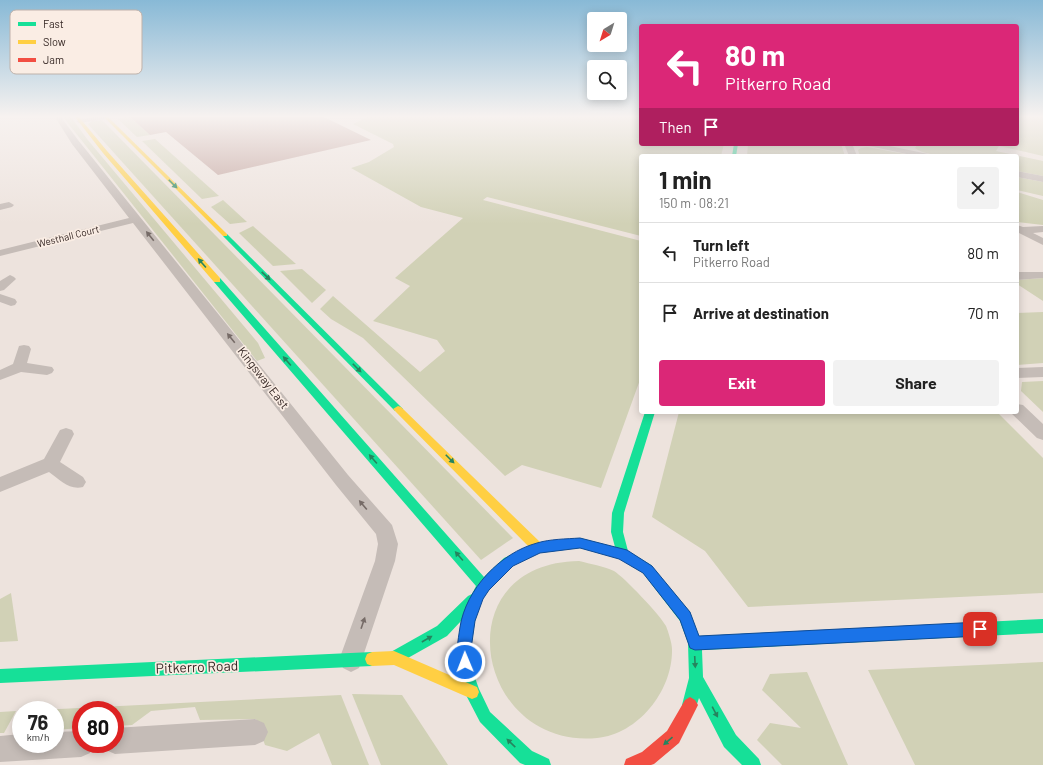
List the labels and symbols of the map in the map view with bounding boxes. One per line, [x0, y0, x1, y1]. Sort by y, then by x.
legend [10, 10, 142, 74]
north arrow [587, 12, 627, 52]
text: Fast [43, 17, 64, 30]
text: Slow [43, 35, 66, 48]
text: Jam [43, 53, 64, 66]
one-way arrow [168, 179, 178, 189]
street label: Westhall Court [36, 222, 101, 249]
one-way arrow [146, 230, 154, 241]
one-way arrow [197, 258, 207, 268]
one-way arrow [261, 271, 271, 281]
one-way arrow [226, 332, 235, 343]
street label: Kingsway East [235, 344, 292, 411]
one-way arrow [283, 356, 292, 366]
one-way arrow [352, 363, 362, 373]
one-way arrow [368, 454, 377, 464]
one-way arrow [445, 454, 455, 464]
one-way arrow [359, 500, 368, 511]
one-way arrow [454, 551, 463, 562]
pin [963, 612, 997, 646]
one-way arrow [361, 617, 367, 629]
one-way arrow [422, 636, 433, 643]
position arrow [444, 641, 486, 683]
one-way arrow [692, 656, 699, 668]
street label: Pitkerro Road [155, 657, 239, 676]
speed limit sign: 80 [72, 701, 124, 753]
one-way arrow [711, 707, 718, 718]
one-way arrow [662, 737, 673, 746]
one-way arrow [506, 738, 516, 748]

